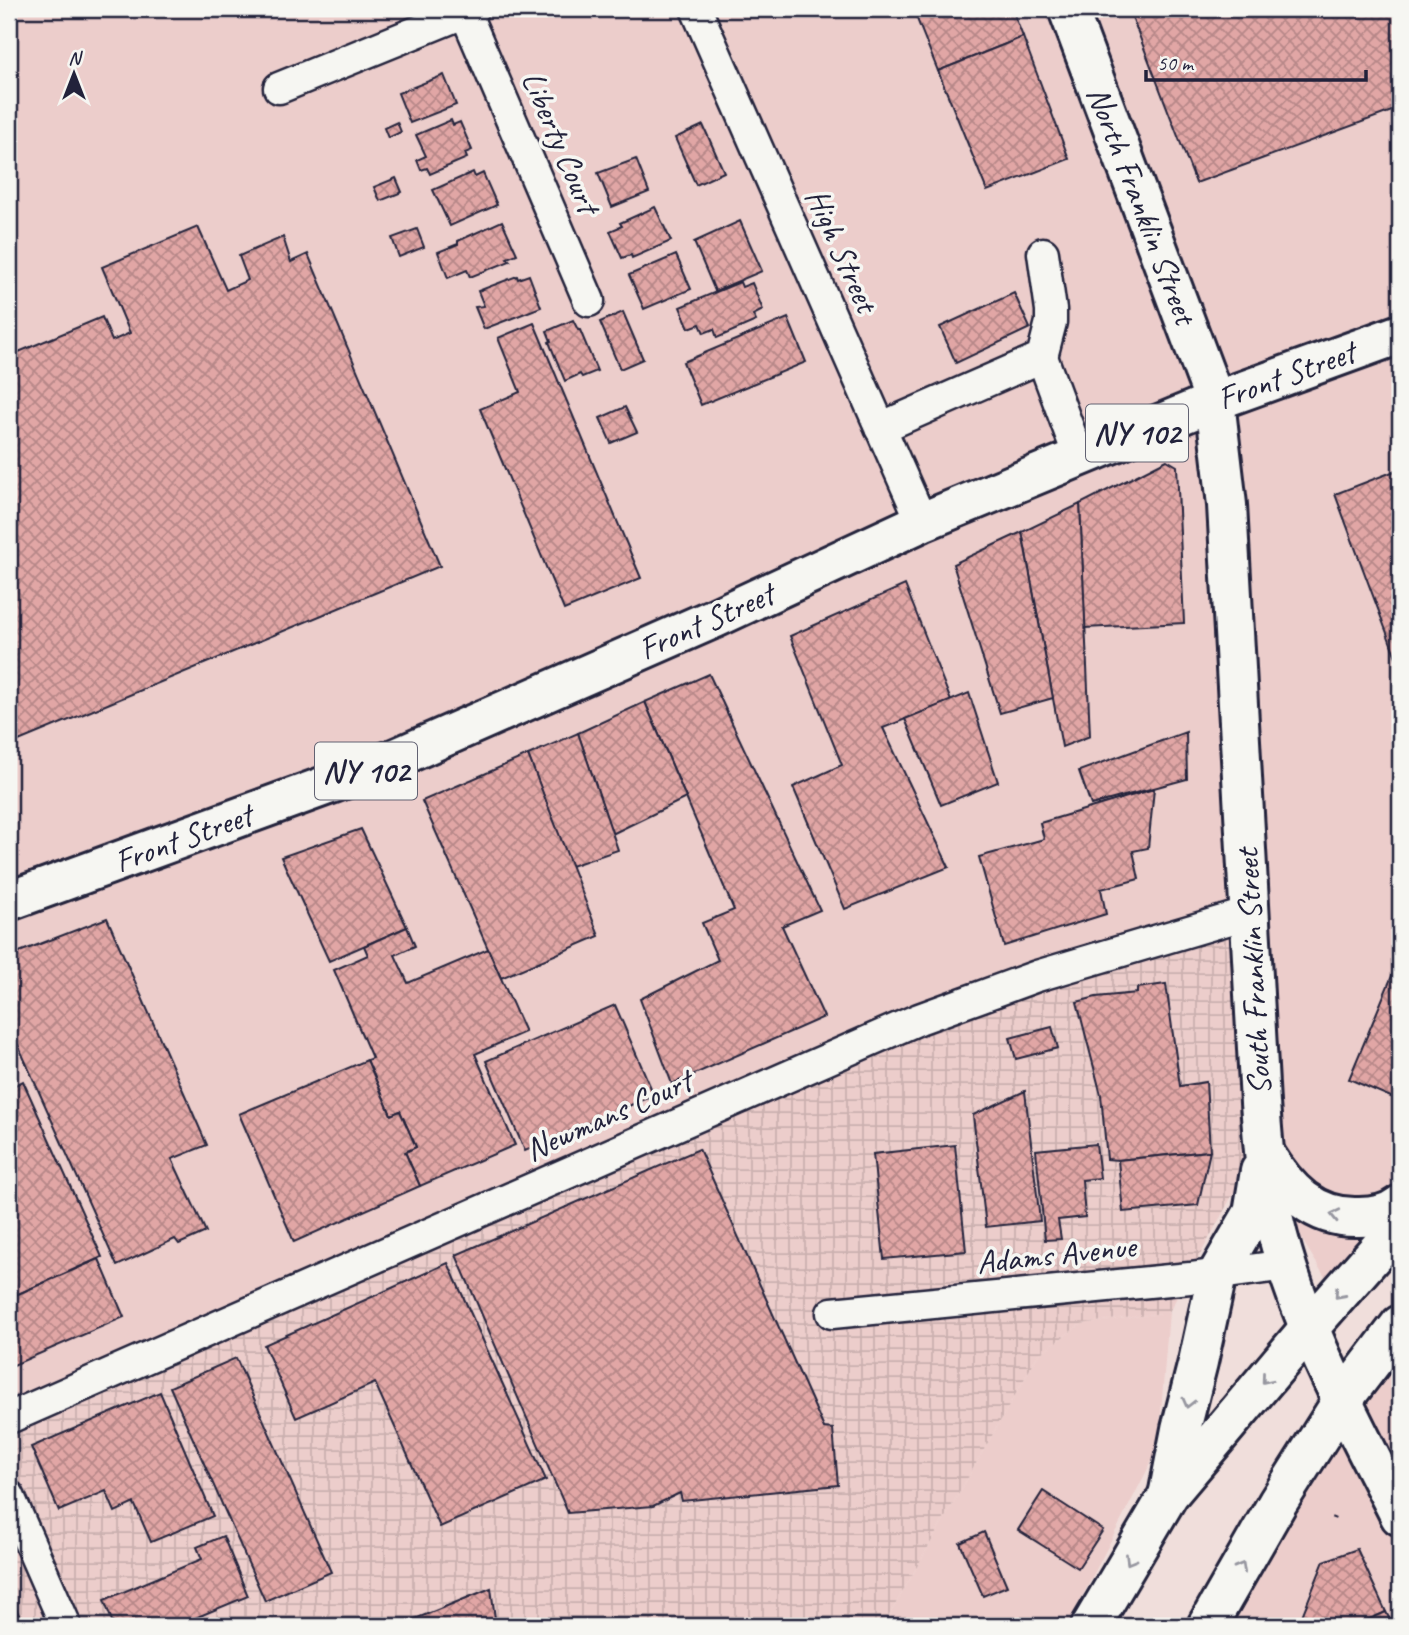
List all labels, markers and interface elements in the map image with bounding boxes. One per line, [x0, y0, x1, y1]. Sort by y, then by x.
north arrow [38, 38, 108, 108]
scale bar [1146, 38, 1367, 82]
text: N [68, 46, 83, 70]
text: 50 m [1157, 50, 1195, 76]
street label: Liberty Court [512, 65, 611, 223]
street label: North Franklin Street [1077, 80, 1208, 333]
street label: High Street [796, 182, 889, 321]
street label: Front Street [1212, 329, 1364, 419]
road number: NY 102 [1086, 404, 1188, 462]
street label: Front Street [632, 571, 784, 669]
road number: NY 102 [315, 742, 417, 800]
street label: Front Street [109, 792, 261, 882]
street label: South Franklin Street [1225, 845, 1280, 1096]
street label: Newmans Court [518, 1058, 701, 1170]
one-way arrow [1329, 1209, 1341, 1223]
street label: Adams Avenue [975, 1225, 1140, 1283]
one-way arrow [1334, 1286, 1347, 1299]
one-way arrow [1261, 1371, 1274, 1384]
one-way arrow [1182, 1396, 1196, 1408]
one-way arrow [1125, 1553, 1138, 1566]
one-way arrow [1233, 1561, 1246, 1574]

